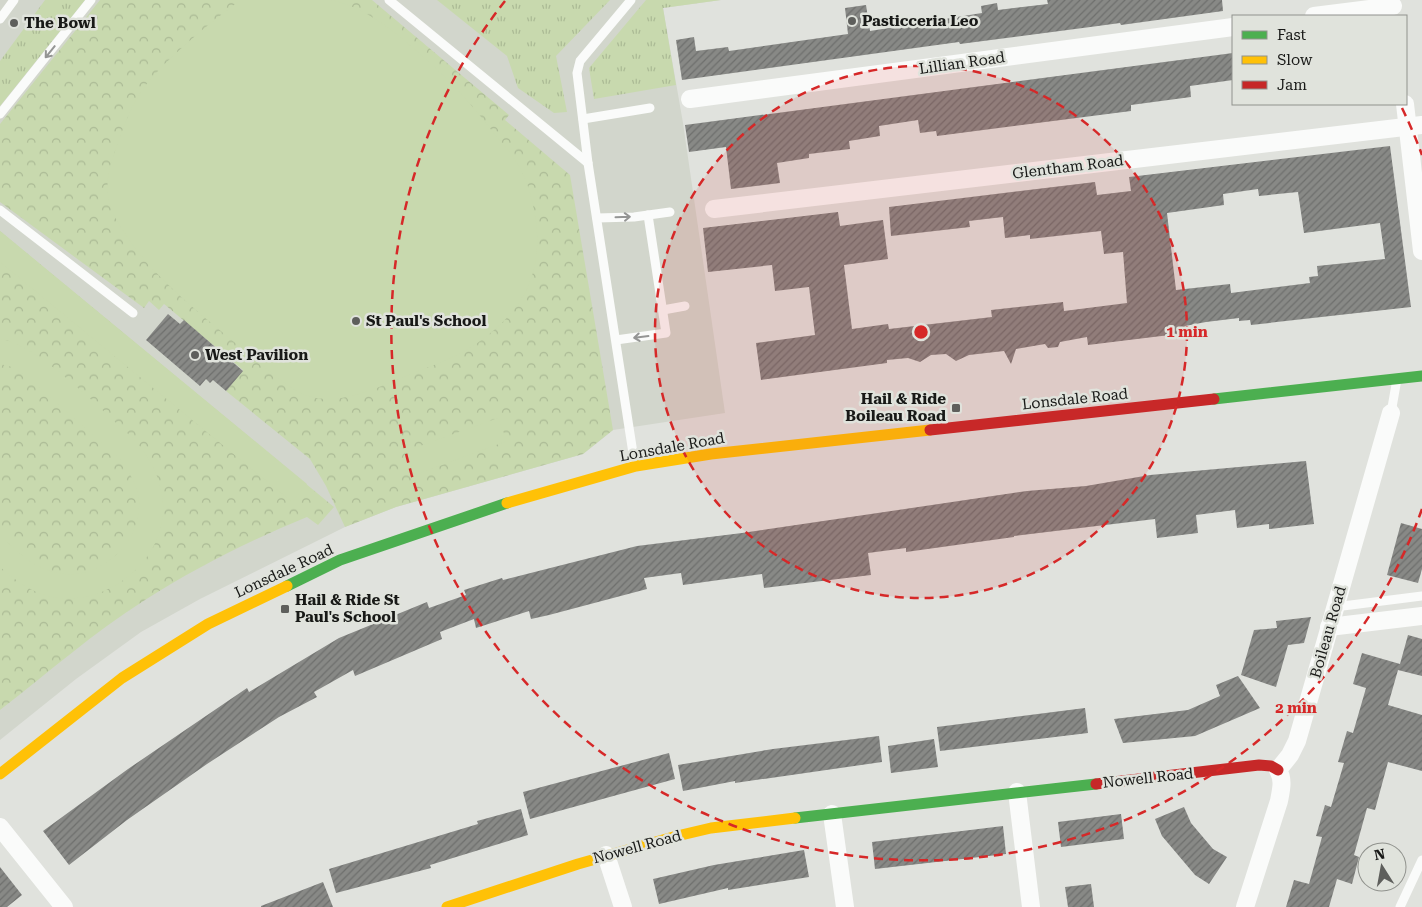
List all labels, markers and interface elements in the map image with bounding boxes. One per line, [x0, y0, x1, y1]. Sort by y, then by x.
place label: Pasticceria Leo [862, 12, 979, 30]
place label: The Bowl [24, 14, 96, 32]
marker: Pasticceria Leo [846, 15, 858, 27]
legend [1232, 15, 1407, 105]
marker: The Bowl [8, 17, 20, 29]
text: Fast [1277, 26, 1307, 44]
one-way arrow [44, 45, 55, 58]
street label: Lillian Road [918, 48, 1006, 78]
text: Slow [1277, 51, 1313, 69]
text: Jam [1277, 76, 1307, 94]
street label: Glentham Road [1011, 151, 1125, 183]
one-way arrow [615, 213, 631, 222]
place label: St Paul's School [366, 312, 486, 330]
marker: St Paul's School [350, 315, 362, 327]
centre of rings [912, 323, 930, 341]
text: 1 min [1166, 323, 1208, 341]
one-way arrow [634, 332, 650, 342]
place label: West Pavilion [205, 346, 308, 364]
marker: West Pavilion [189, 349, 201, 361]
street label: Lonsdale Road [1021, 384, 1129, 414]
place label: Hail & Ride Boileau Road [845, 390, 946, 425]
marker: Hail & Ride Boileau Road [950, 402, 962, 414]
street label: Lonsdale Road [618, 429, 726, 465]
street label: Lonsdale Road [232, 540, 336, 602]
street label: Boileau Road [1306, 584, 1350, 680]
place label: Hail & Ride St Paul's School [295, 591, 400, 626]
marker: Hail & Ride St Paul's School [279, 603, 291, 615]
text: 2 min [1275, 699, 1317, 717]
street label: Nowell Road [1102, 764, 1195, 792]
street label: Nowell Road [591, 826, 684, 867]
north arrow [1357, 842, 1407, 892]
text: N [1373, 845, 1387, 863]

